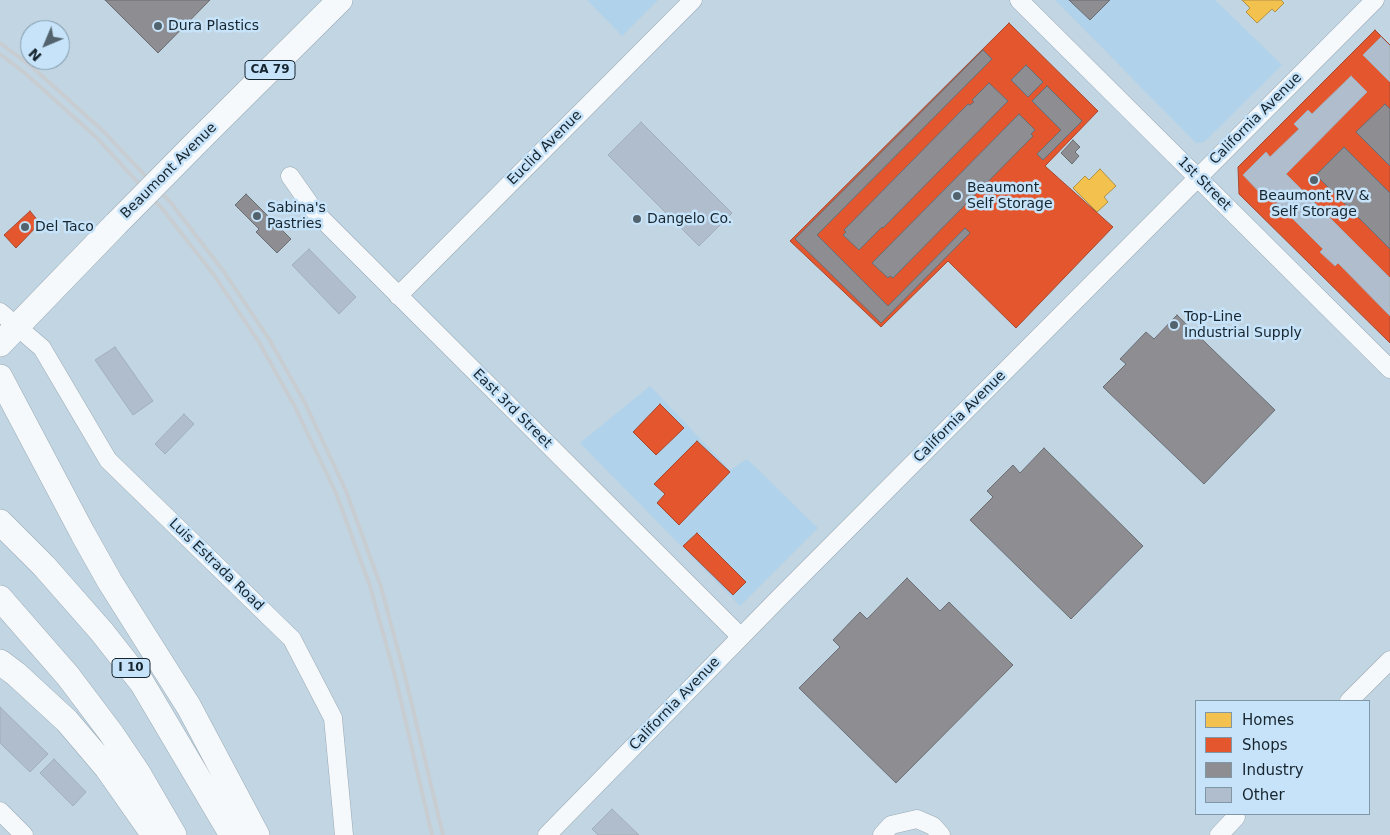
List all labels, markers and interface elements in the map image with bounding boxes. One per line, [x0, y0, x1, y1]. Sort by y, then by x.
place label: Dura Plastics [168, 18, 259, 34]
north arrow [20, 20, 70, 70]
marker: Dura Plastics [152, 20, 164, 32]
text: N [25, 45, 45, 65]
road number: CA 79 [245, 60, 295, 80]
street label: California Avenue [1207, 70, 1305, 168]
street label: Euclid Avenue [504, 107, 586, 189]
street label: Beaumont Avenue [118, 120, 220, 222]
street label: 1st Street [1174, 154, 1234, 214]
marker: Beaumont RV & Self Storage [1308, 174, 1320, 186]
place label: Beaumont Self Storage [967, 180, 1053, 212]
place label: Beaumont RV & Self Storage [1259, 188, 1369, 220]
marker: Beaumont Self Storage [951, 190, 963, 202]
place label: Sabina's Pastries [267, 200, 326, 232]
marker: Sabina's Pastries [251, 210, 263, 222]
place label: Dangelo Co. [647, 211, 732, 227]
marker: Dangelo Co. [631, 213, 643, 225]
place label: Del Taco [35, 219, 94, 235]
marker: Del Taco [19, 221, 31, 233]
place label: Top-Line Industrial Supply [1184, 309, 1302, 342]
marker: Top-Line Industrial Supply [1168, 319, 1180, 331]
street label: East 3rd Street [469, 366, 555, 452]
street label: California Avenue [911, 368, 1009, 466]
street label: Luis Estrada Road [165, 516, 267, 614]
street label: California Avenue [626, 654, 724, 754]
road number: I 10 [112, 658, 150, 678]
legend [1195, 700, 1370, 815]
text: Homes [1242, 711, 1294, 729]
text: Shops [1242, 736, 1288, 754]
text: Industry [1242, 761, 1304, 779]
text: Other [1242, 786, 1285, 804]

